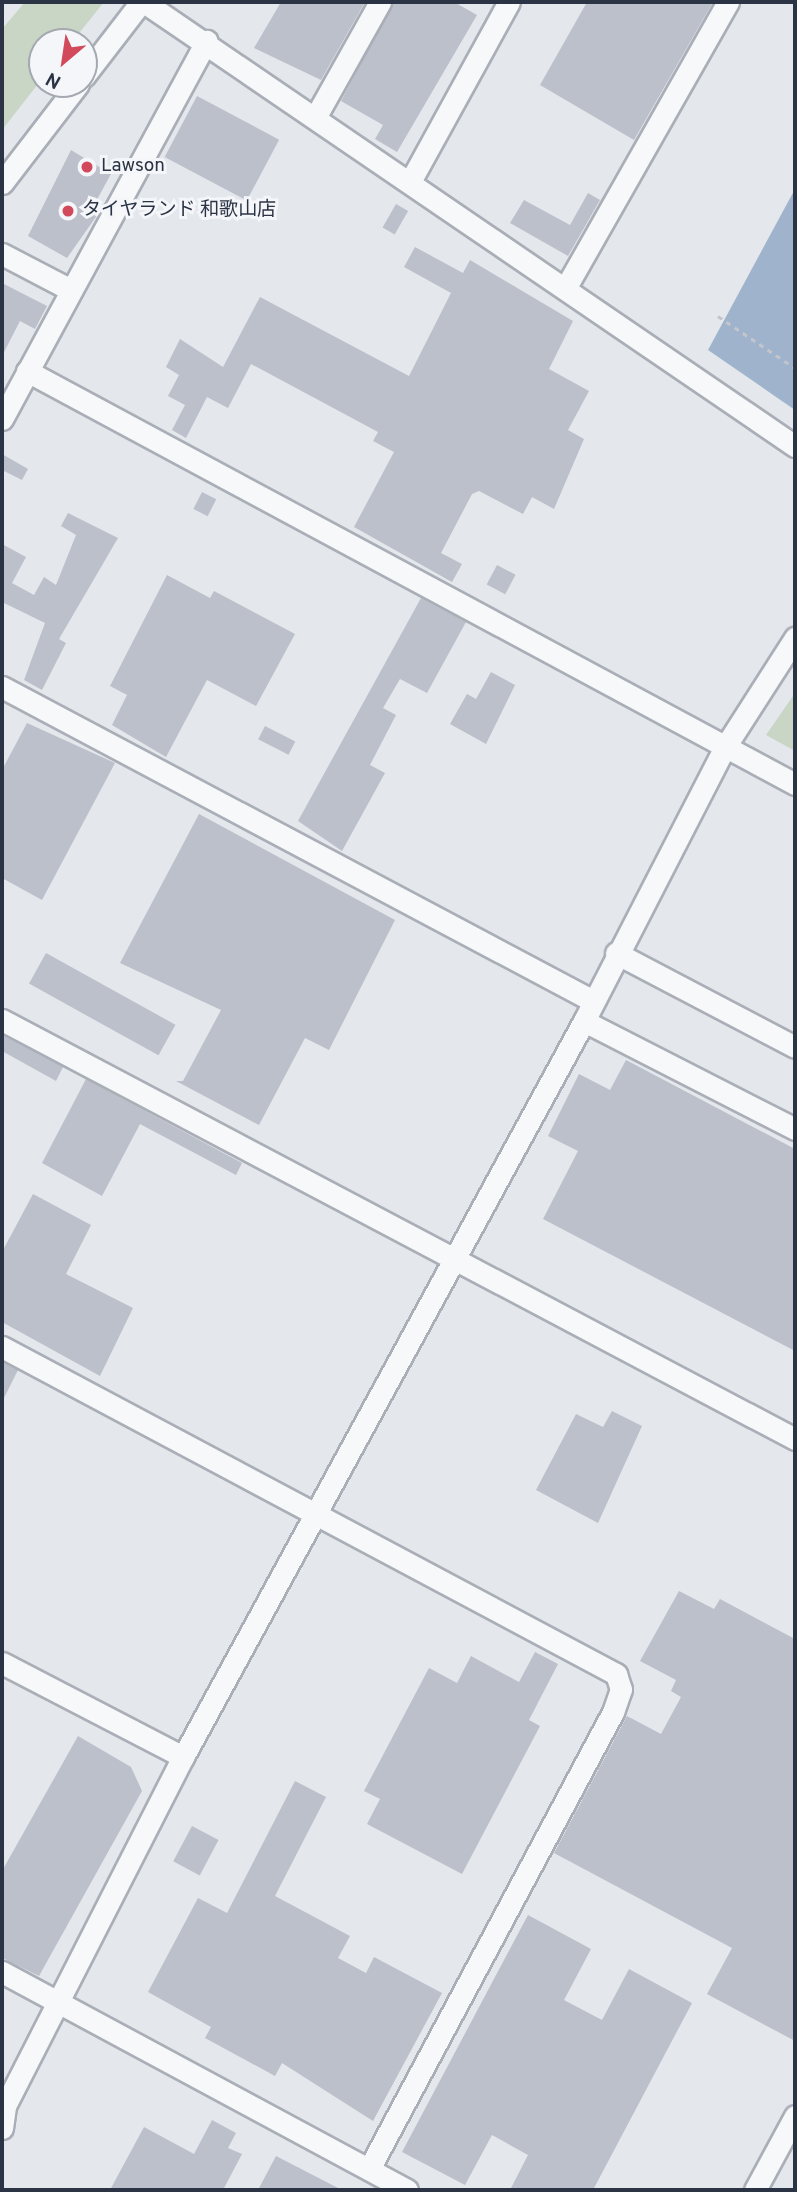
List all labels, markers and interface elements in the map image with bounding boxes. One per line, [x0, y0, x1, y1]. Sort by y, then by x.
north arrow [28, 28, 98, 98]
text: N [42, 66, 66, 93]
place label: Lawson [101, 156, 165, 178]
marker: Lawson [79, 159, 95, 175]
place label: タイヤランド 和歌山店 [82, 200, 276, 222]
marker: タイヤランド 和歌山店 [60, 203, 76, 219]

